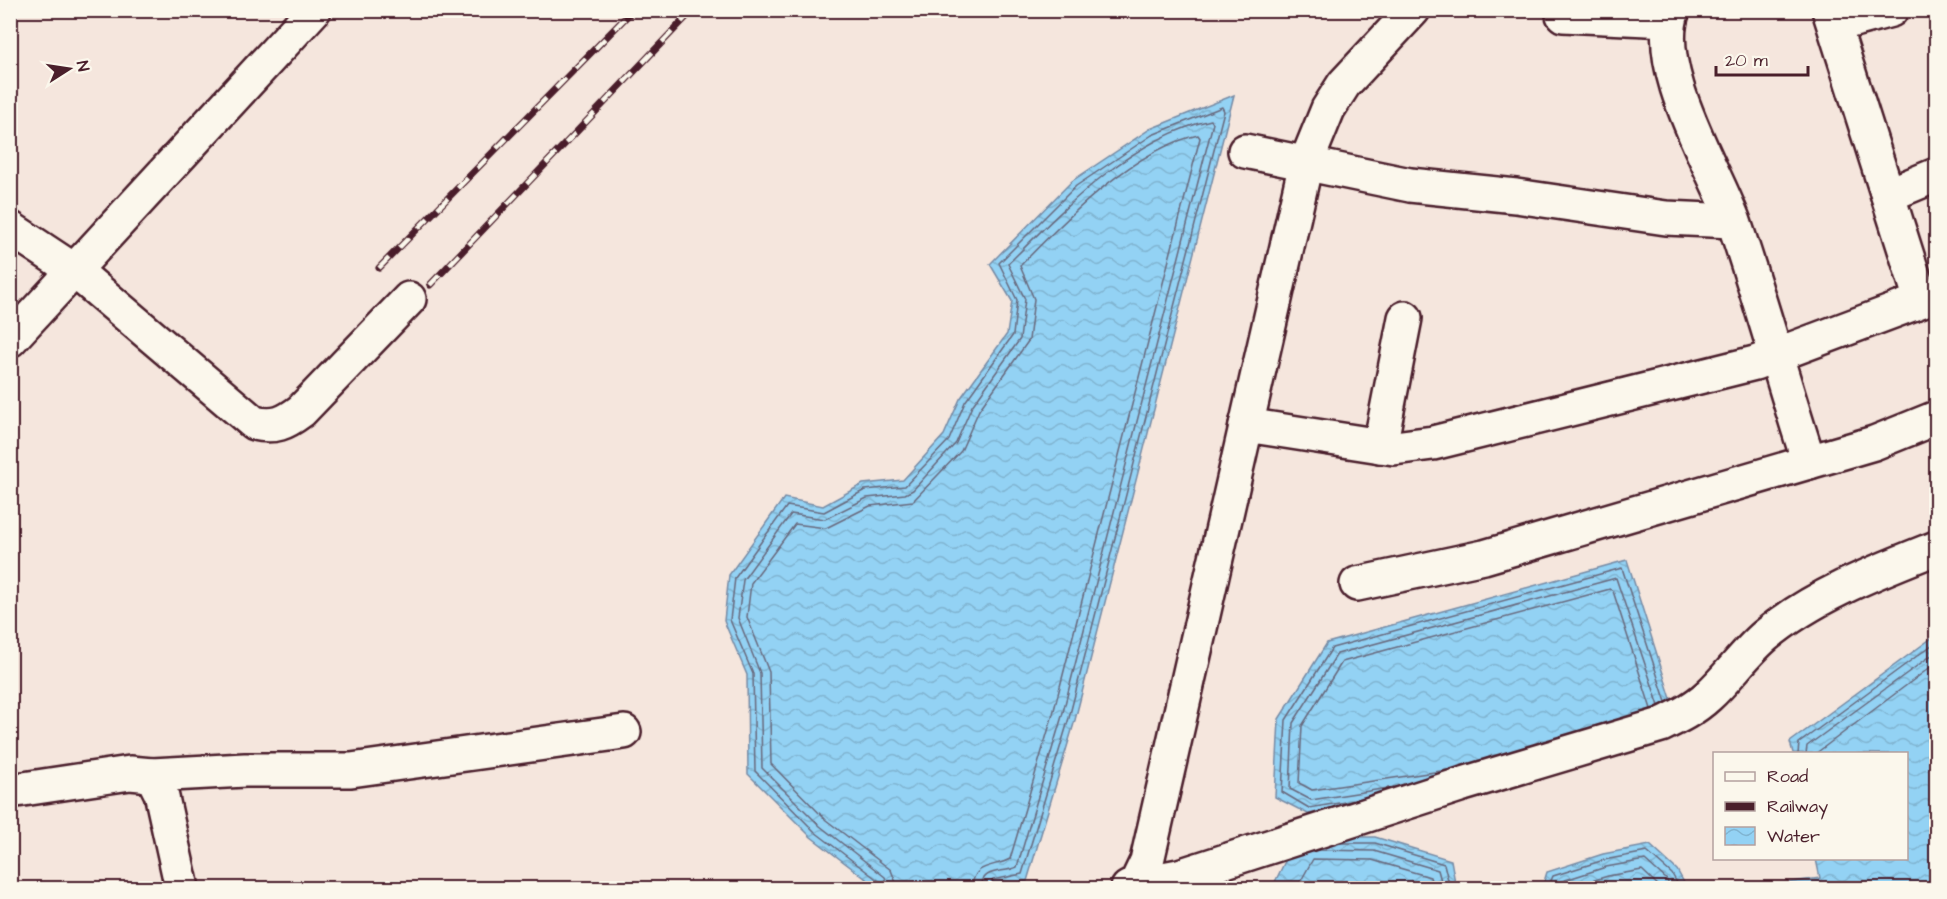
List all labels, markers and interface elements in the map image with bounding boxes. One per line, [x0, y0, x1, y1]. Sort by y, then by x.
north arrow [39, 39, 99, 99]
scale bar [1716, 39, 1808, 77]
text: 20 m [1725, 48, 1768, 73]
text: N [71, 59, 94, 73]
legend [1713, 752, 1908, 860]
text: Road [1767, 764, 1808, 789]
text: Railway [1767, 794, 1828, 820]
text: Water [1767, 824, 1820, 849]

